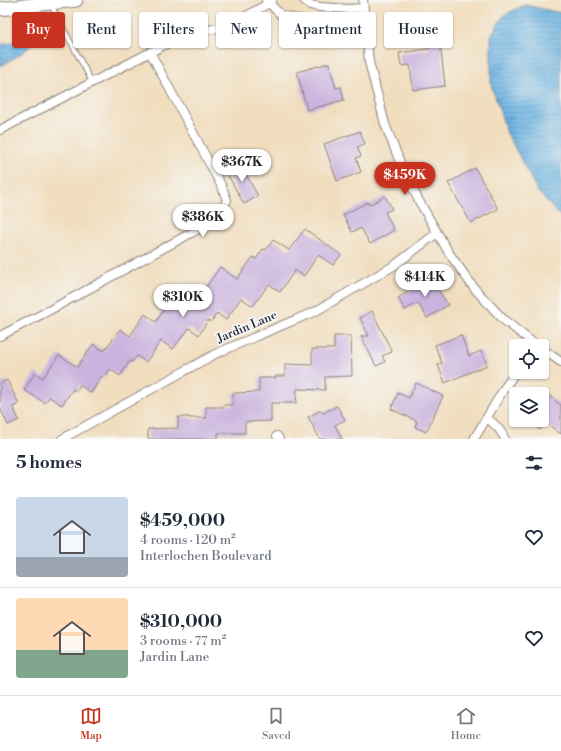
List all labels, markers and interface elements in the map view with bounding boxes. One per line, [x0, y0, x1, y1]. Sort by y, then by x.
chip: Buy [12, 12, 65, 48]
chip: Rent [73, 12, 131, 48]
chip: Filters [139, 12, 208, 48]
chip: New [216, 12, 271, 48]
chip: Apartment [279, 12, 376, 48]
chip: House [384, 12, 453, 48]
pin: $367K [214, 149, 270, 183]
text: $367K [221, 154, 263, 170]
pin: $459K [377, 162, 433, 196]
text: $459K [383, 167, 427, 183]
pin: $386K [175, 204, 231, 238]
text: $386K [182, 209, 224, 225]
pin: $414K [397, 264, 453, 298]
text: $414K [404, 269, 446, 285]
pin: $310K [155, 284, 211, 318]
text: $310K [162, 289, 204, 305]
street label: Jardin Lane [214, 308, 279, 347]
map controls [509, 339, 549, 427]
button: locate [509, 339, 549, 379]
button: layers [509, 387, 549, 427]
text: 5 homes [16, 452, 82, 474]
icon: filters [523, 452, 545, 474]
text: $459,000 [140, 510, 225, 532]
icon: home [48, 513, 96, 561]
icon: heart [523, 526, 545, 548]
text: 4 rooms · 120 m² [140, 532, 236, 548]
text: Interlochen Boulevard [140, 548, 272, 564]
text: $310,000 [140, 611, 222, 633]
icon: home [48, 614, 96, 662]
icon: heart [523, 627, 545, 649]
text: 3 rooms · 77 m² [140, 633, 226, 649]
text: Jardin Lane [140, 649, 209, 665]
tab: Map [80, 705, 102, 743]
tab: Saved [262, 705, 291, 743]
tab: Home [451, 705, 481, 743]

